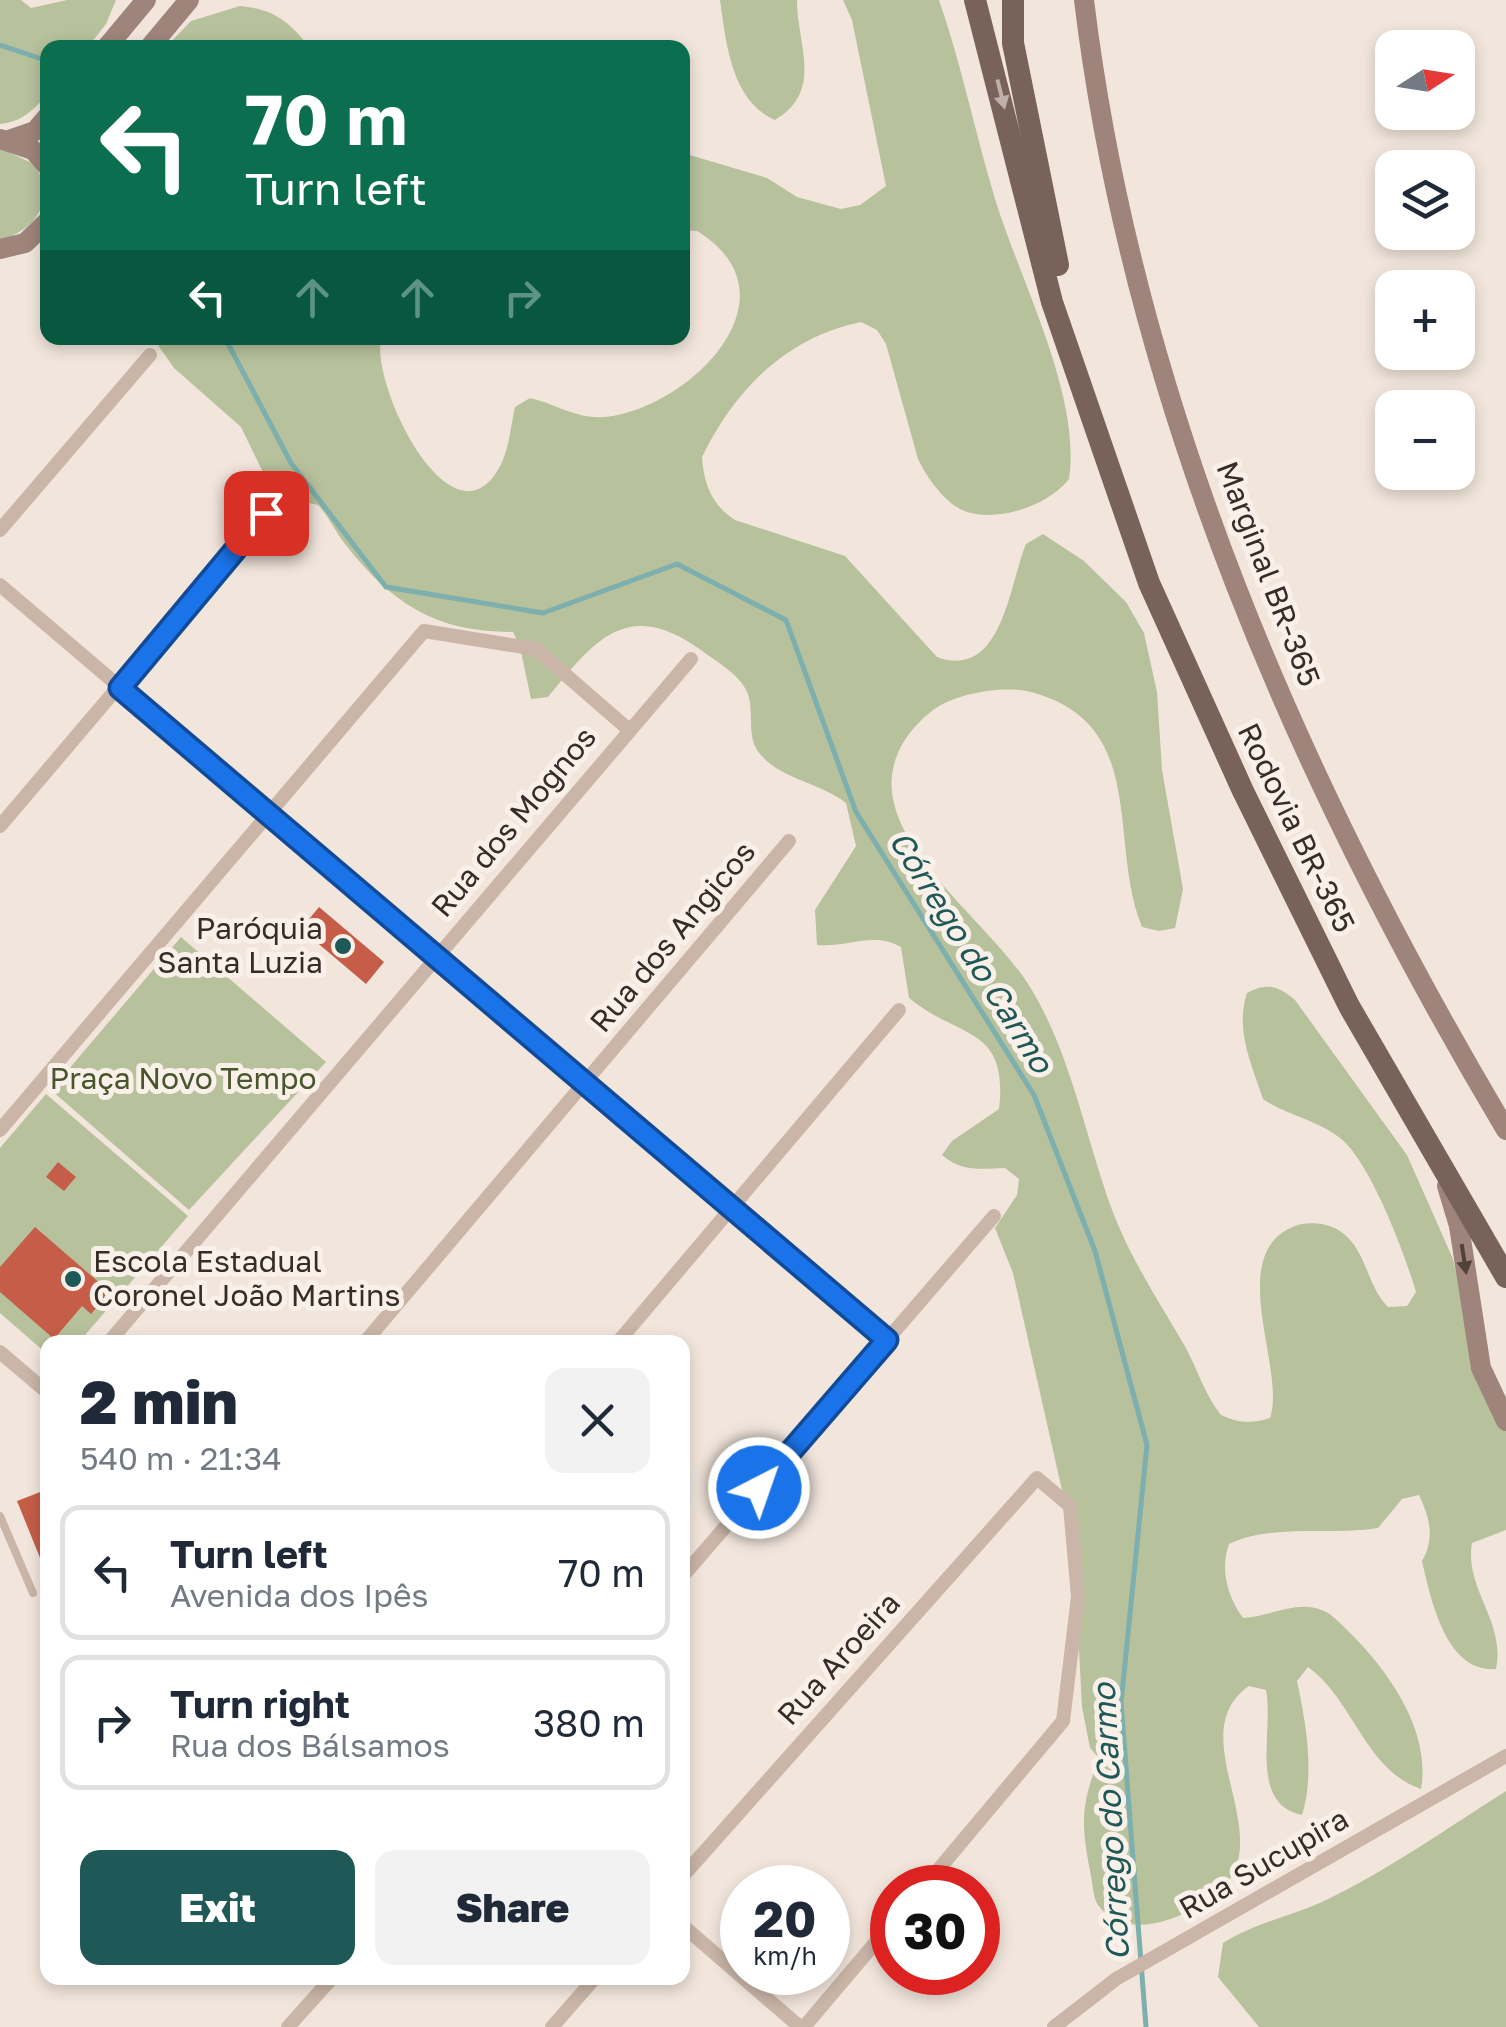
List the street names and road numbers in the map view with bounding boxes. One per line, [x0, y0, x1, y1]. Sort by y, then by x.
street label: Marginal BR-365 [1209, 456, 1328, 691]
street label: Rodovia BR-365 [1231, 717, 1363, 938]
street label: Rua dos Mognos [423, 719, 603, 924]
street label: Rua dos Angicos [582, 834, 762, 1039]
street label: Rua Aroeira [769, 1585, 907, 1732]
street label: Rua Sucupira [1173, 1800, 1354, 1926]

